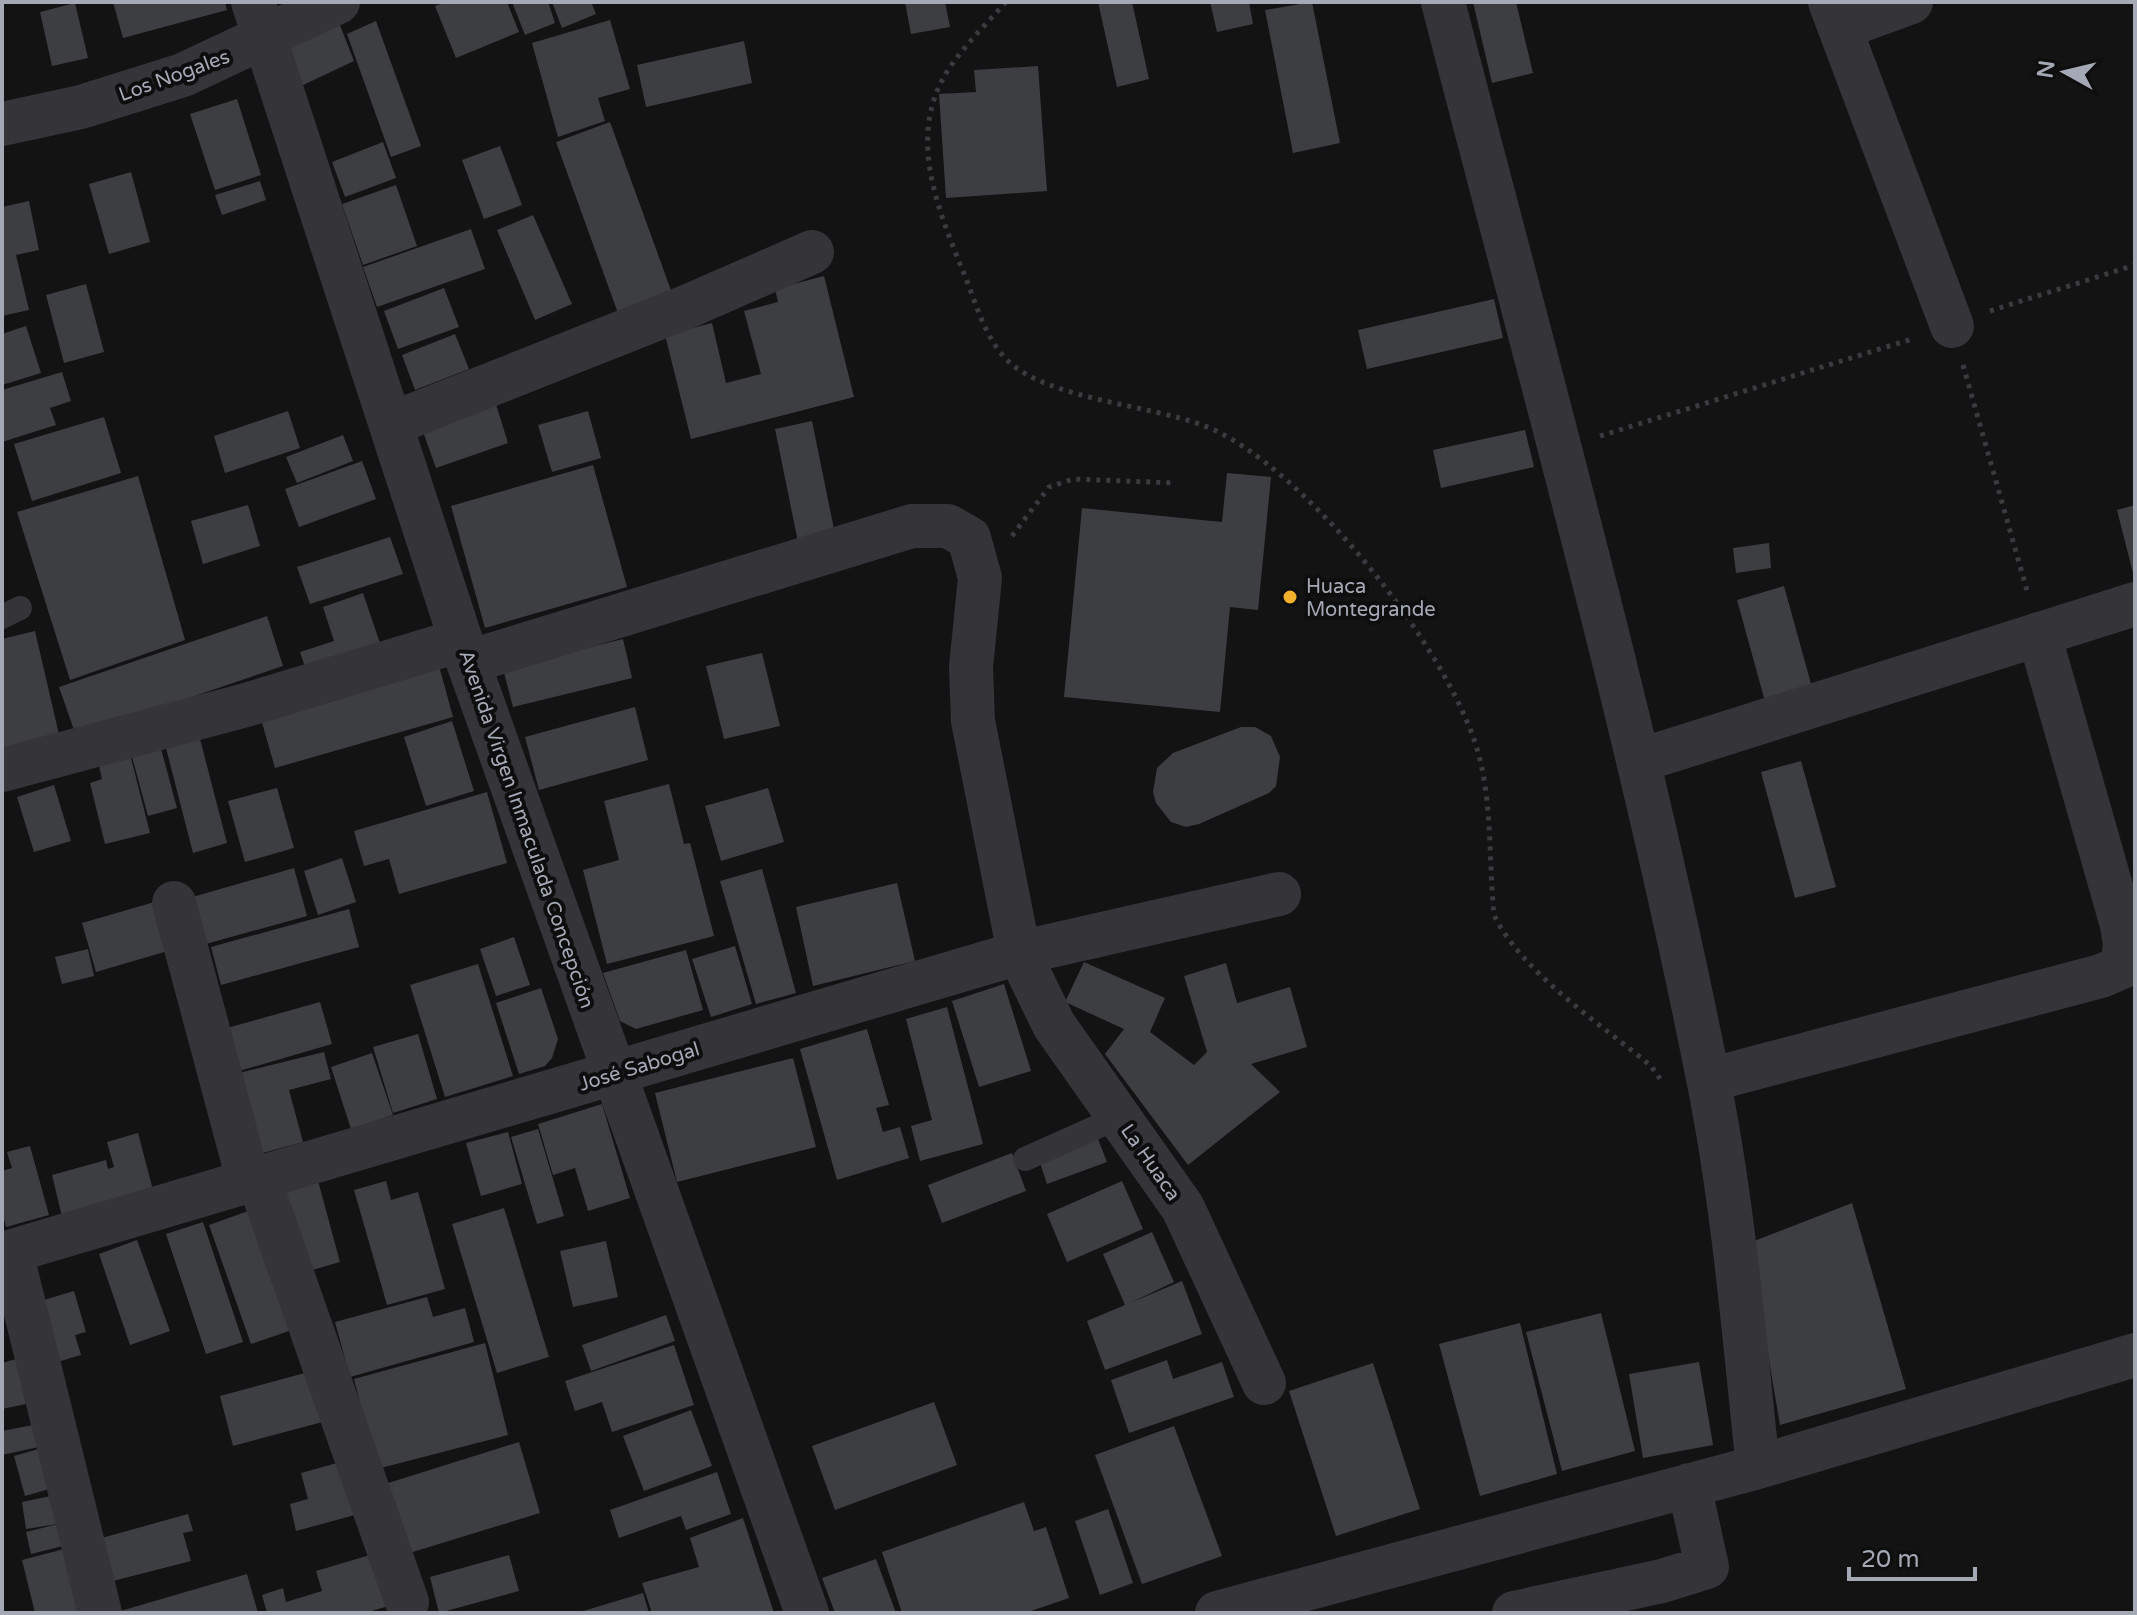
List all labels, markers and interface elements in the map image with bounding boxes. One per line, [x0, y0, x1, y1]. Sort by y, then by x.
north arrow [2025, 32, 2105, 112]
street label: Los Nogales [116, 45, 233, 107]
text: N [2032, 59, 2060, 80]
place label: Huaca Montegrande [1306, 575, 1436, 622]
marker: Huaca Montegrande [1281, 588, 1299, 606]
street label: Avenida Virgen Inmaculada Concepción [453, 647, 599, 1012]
street label: José Sabogal [576, 1037, 702, 1097]
street label: La Huaca [1115, 1120, 1185, 1206]
scale bar [1849, 1531, 1975, 1581]
text: 20 m [1861, 1545, 1919, 1574]

